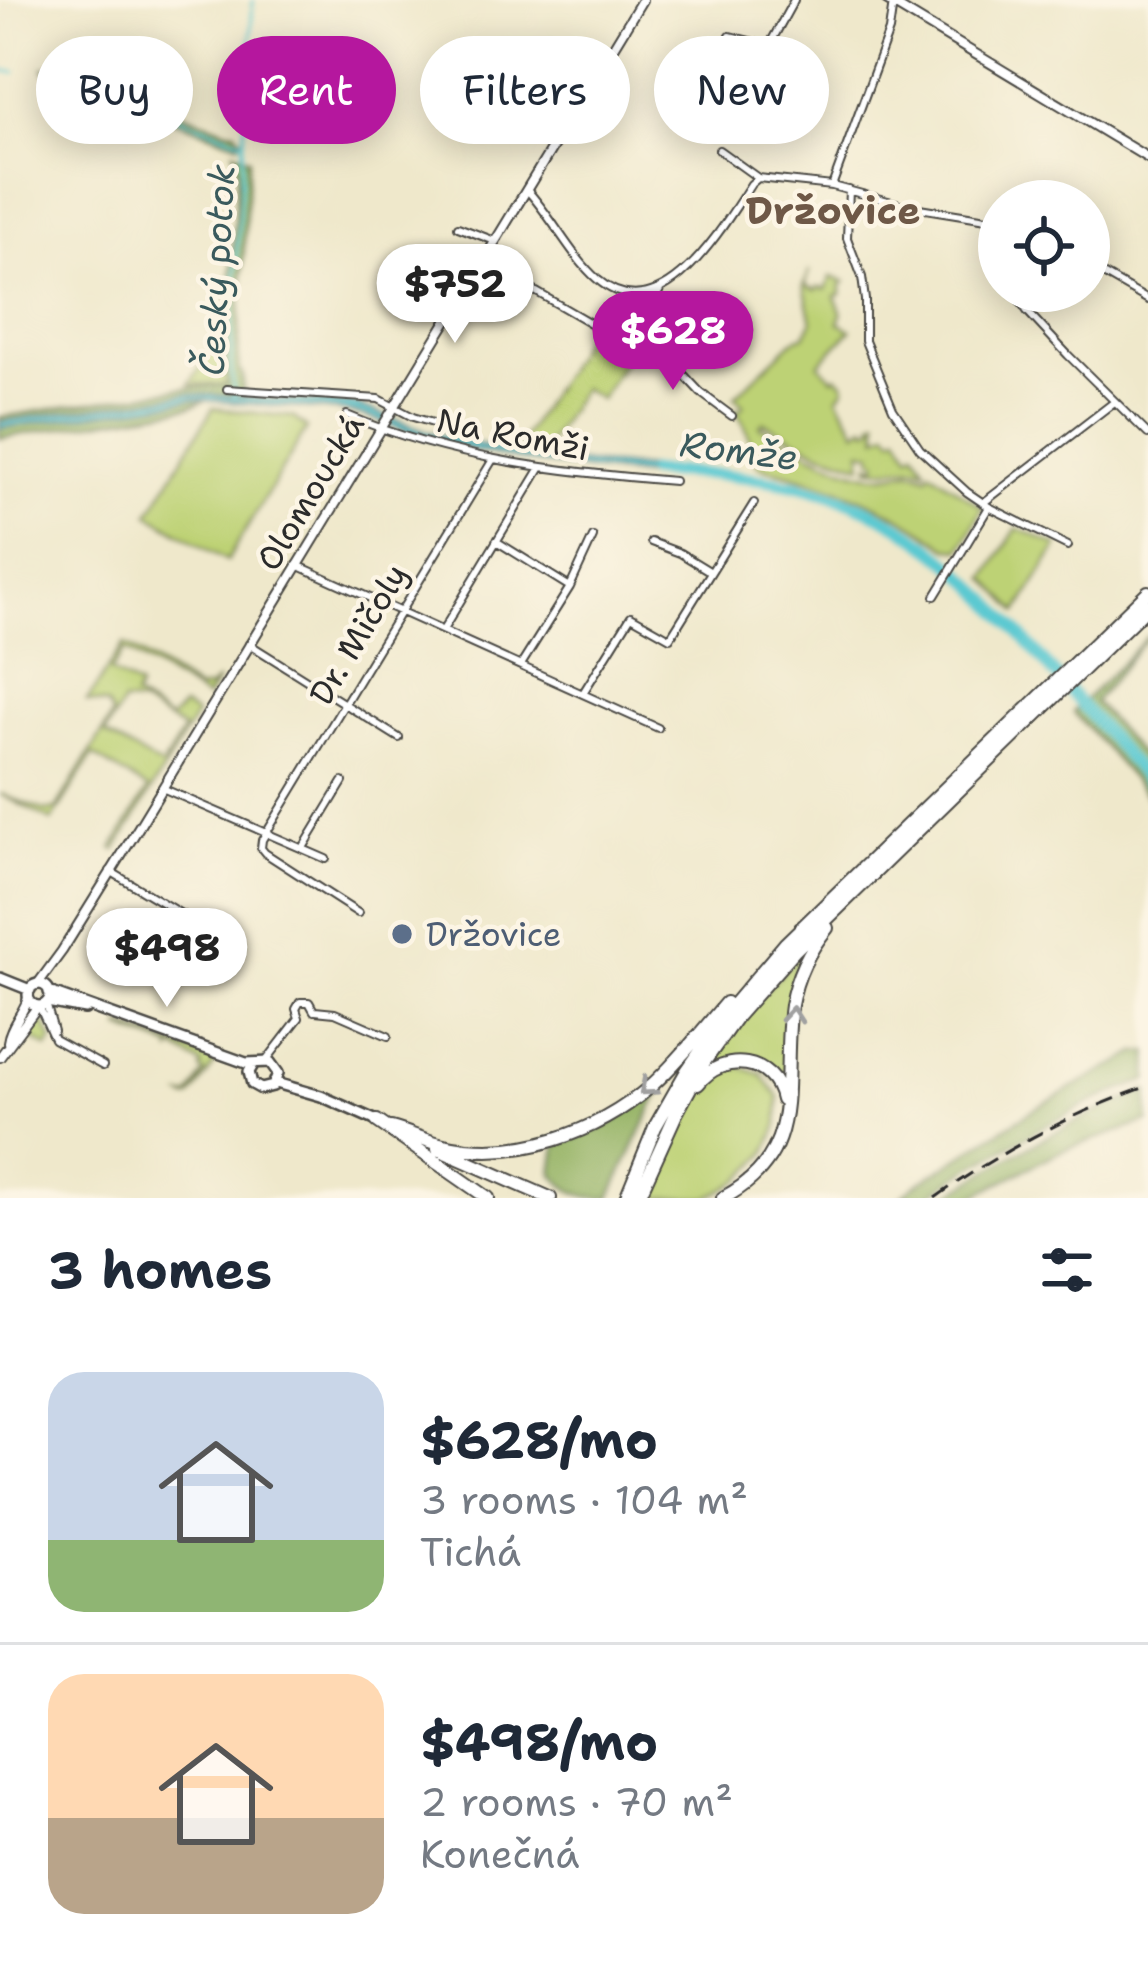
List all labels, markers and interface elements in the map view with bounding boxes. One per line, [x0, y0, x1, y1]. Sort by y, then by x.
chip: Buy [36, 36, 193, 144]
chip: Rent [217, 36, 396, 144]
chip: Filters [420, 36, 630, 144]
chip: New [654, 36, 829, 144]
water label: Český potok [186, 163, 247, 377]
map controls [978, 180, 1110, 312]
button: locate [978, 180, 1110, 312]
district label: Držovice [745, 184, 921, 236]
pin: $752 [384, 244, 526, 346]
text: $752 [404, 257, 506, 309]
pin: $628 [602, 291, 744, 393]
text: $628 [619, 304, 727, 356]
street label: Na Romži [433, 398, 593, 471]
street label: Olomoucká [246, 406, 375, 579]
water label: Romže [677, 419, 801, 482]
street label: Dr. Mičoly [299, 555, 418, 713]
pin: $498 [96, 908, 238, 1010]
place label: Držovice [426, 912, 562, 957]
text: $498 [113, 921, 221, 973]
marker: Držovice [389, 921, 415, 947]
one-way arrow [779, 1005, 804, 1024]
one-way arrow [639, 1073, 661, 1095]
text: 3 homes [48, 1236, 272, 1304]
icon: filters [1034, 1237, 1100, 1303]
text: $628/mo [420, 1406, 658, 1474]
icon: home [144, 1420, 288, 1564]
text: 3 rooms · 104 m² [420, 1474, 748, 1526]
text: Tichá [420, 1526, 521, 1578]
text: $498/mo [420, 1708, 658, 1776]
icon: home [144, 1722, 288, 1866]
text: 2 rooms · 70 m² [420, 1776, 733, 1828]
text: Konečná [420, 1828, 579, 1880]

